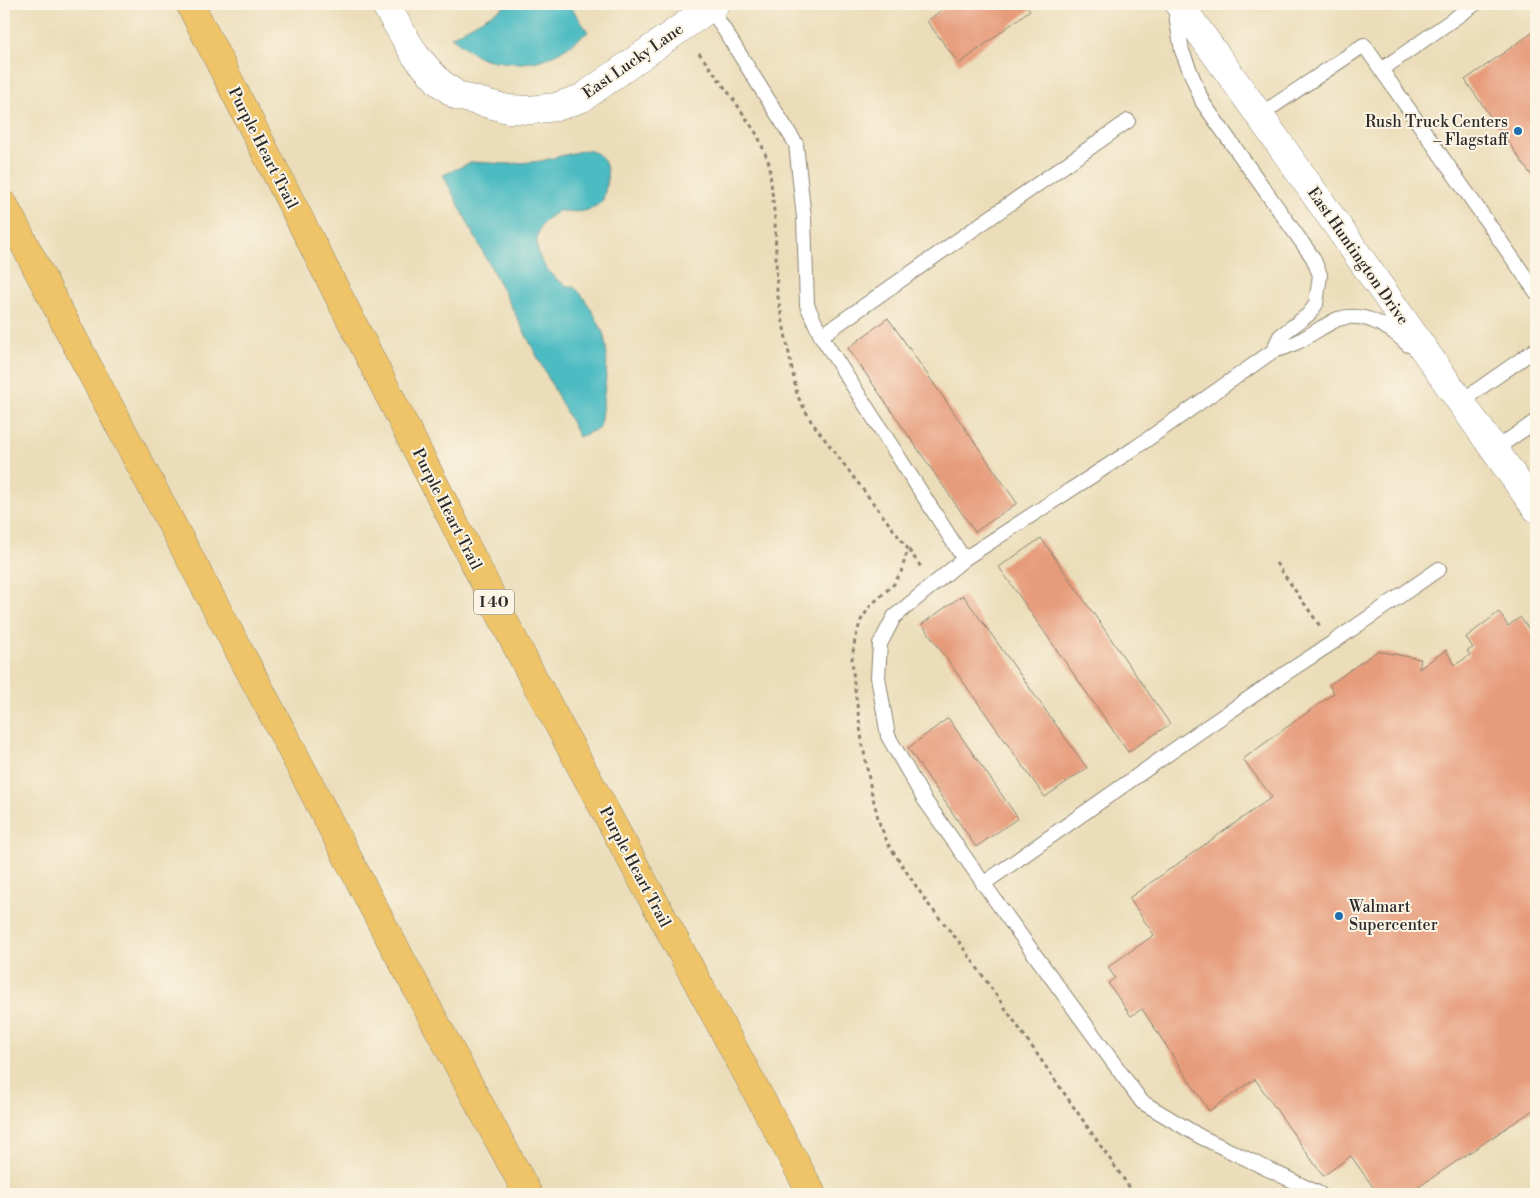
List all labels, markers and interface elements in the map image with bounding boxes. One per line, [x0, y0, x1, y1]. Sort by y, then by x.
street label: East Lucky Lane [579, 19, 687, 103]
street label: Purple Heart Trail [224, 84, 302, 212]
place label: Rush Truck Centers – Flagstaff [1365, 112, 1509, 150]
marker: Rush Truck Centers – Flagstaff [1512, 125, 1524, 137]
street label: East Huntington Drive [1303, 183, 1413, 329]
street label: Purple Heart Trail [408, 445, 486, 573]
road number: I 40 [474, 590, 514, 614]
street label: Purple Heart Trail [595, 803, 675, 931]
place label: Walmart Supercenter [1348, 897, 1438, 935]
marker: Walmart Supercenter [1333, 910, 1345, 922]

